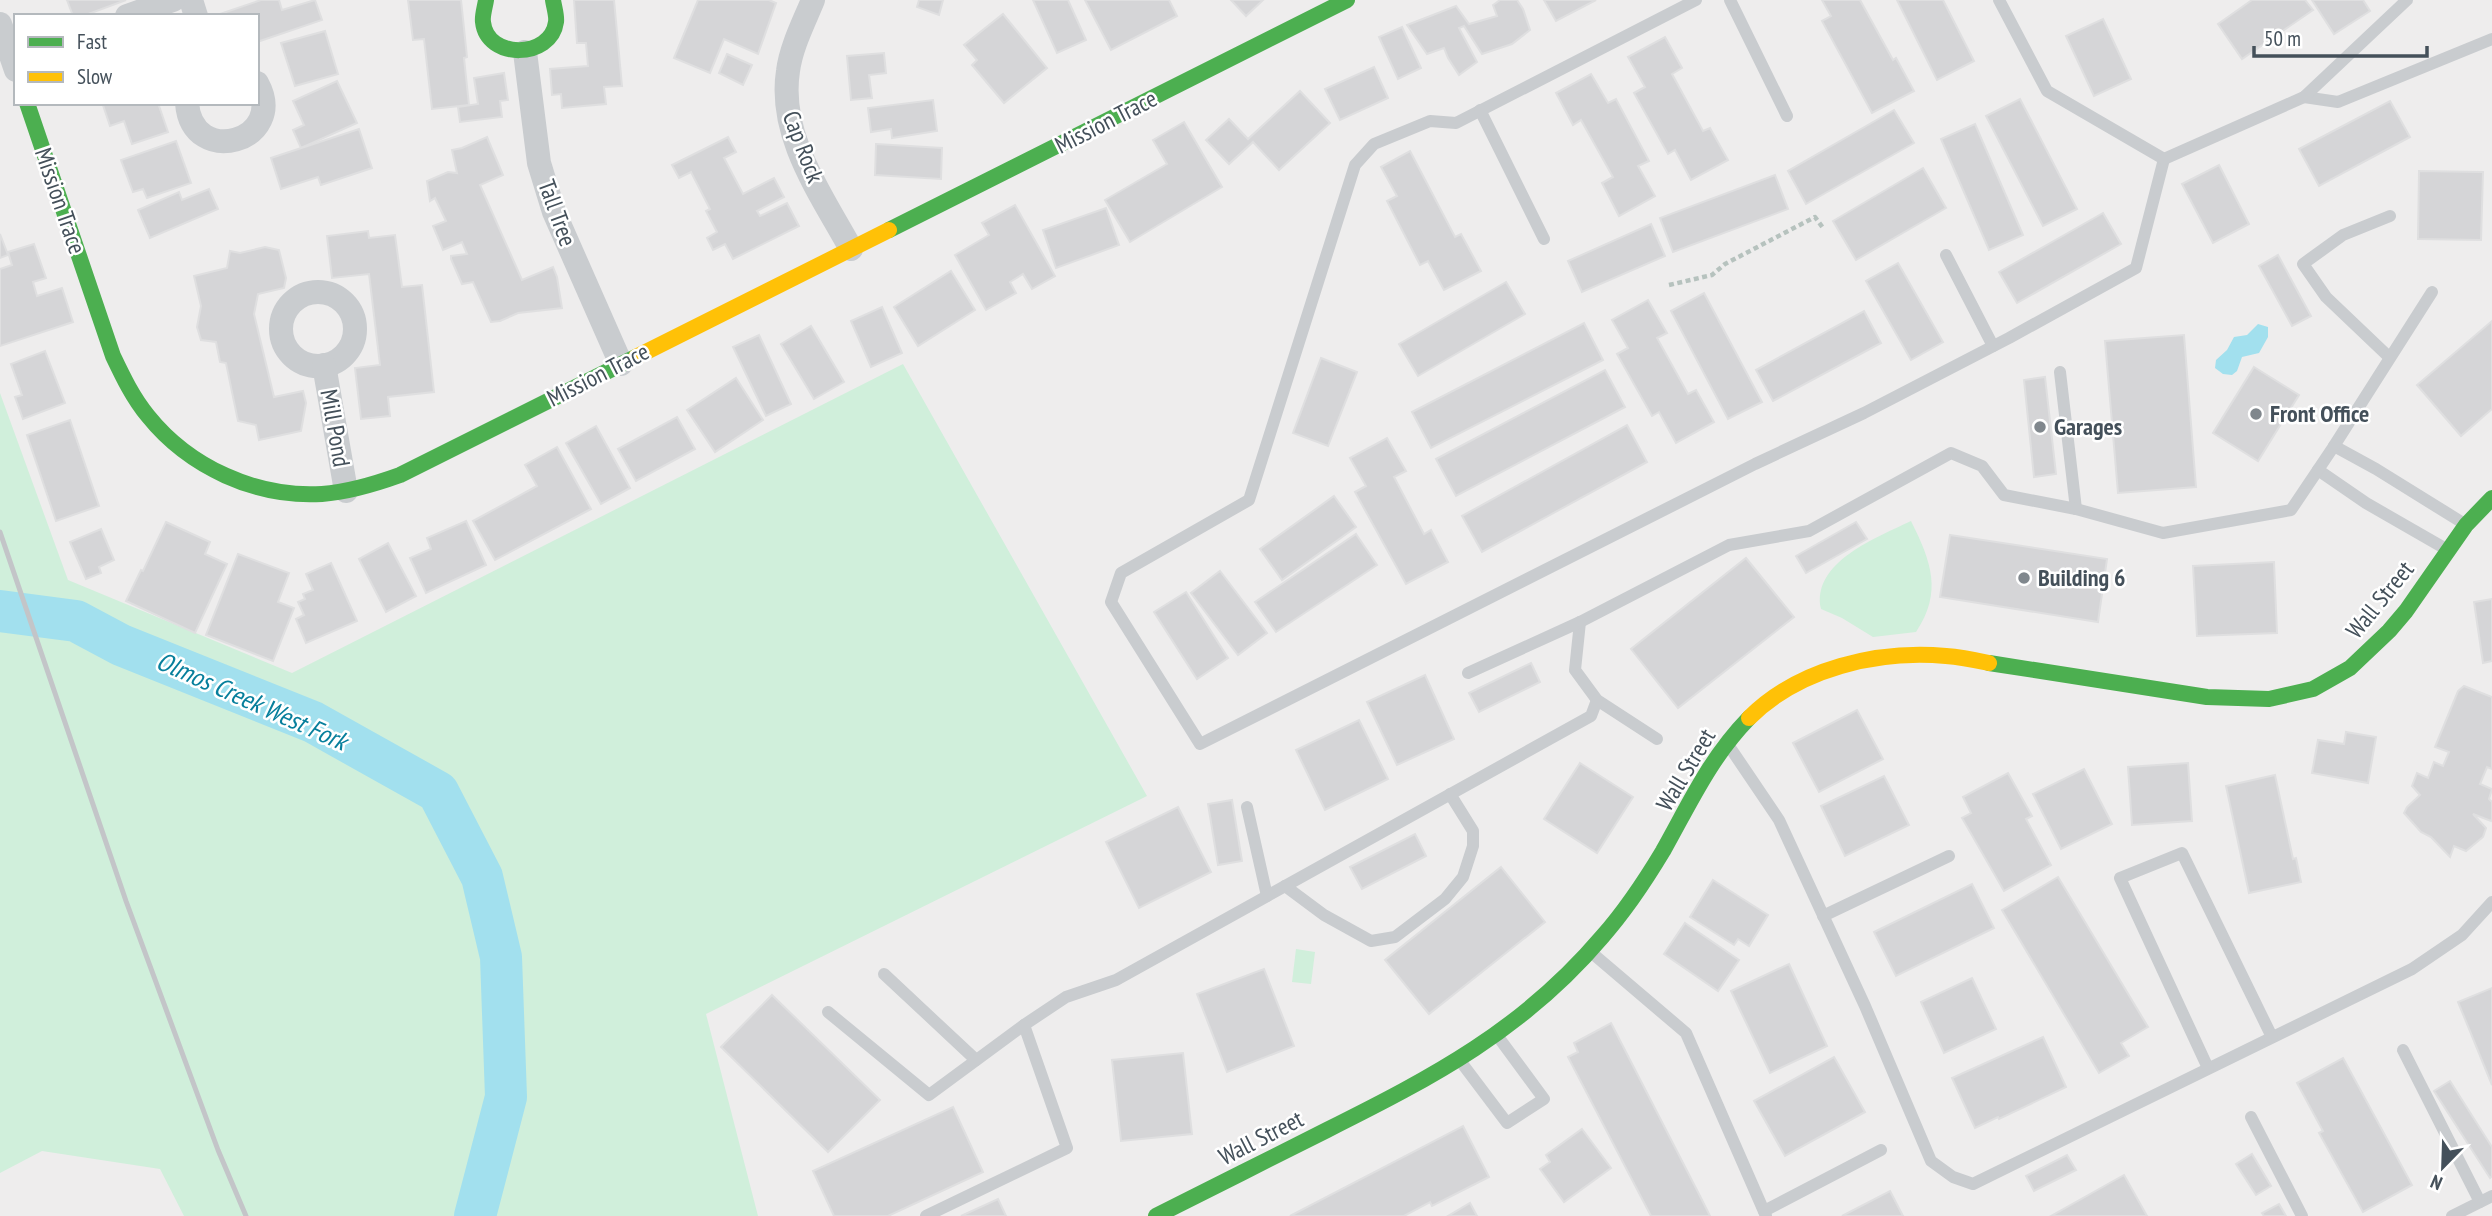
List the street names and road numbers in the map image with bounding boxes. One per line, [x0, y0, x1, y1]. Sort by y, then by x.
street label: Mission Trace [1050, 83, 1162, 160]
street label: Cap Rock [776, 106, 832, 188]
street label: Mission Trace [28, 144, 93, 258]
street label: Tall Tree [531, 175, 584, 250]
street label: Mission Trace [542, 336, 654, 413]
street label: Mill Pond [313, 387, 358, 469]
street label: Wall Street [2339, 554, 2420, 645]
street label: Wall Street [1649, 722, 1722, 817]
street label: Wall Street [1213, 1103, 1309, 1172]

